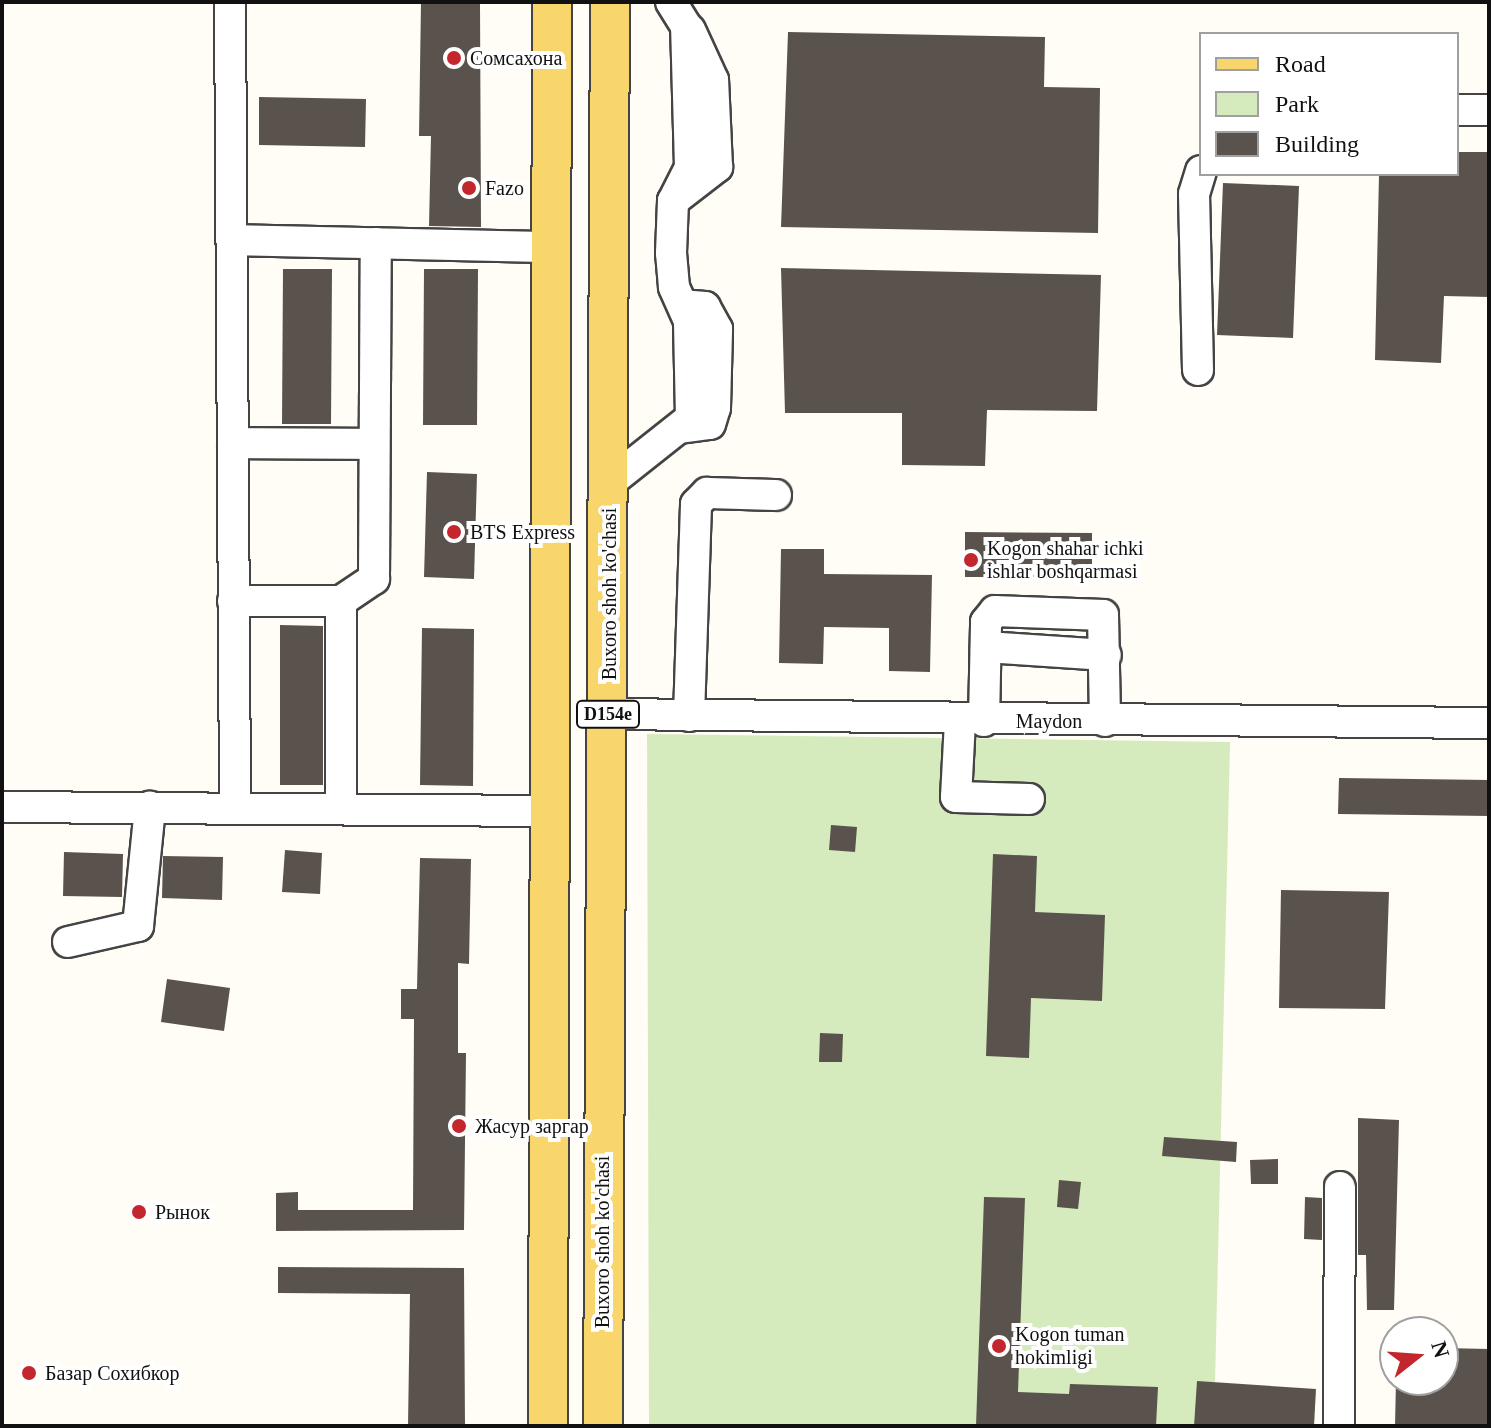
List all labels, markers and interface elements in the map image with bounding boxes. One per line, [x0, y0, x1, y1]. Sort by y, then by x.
legend [1199, 32, 1459, 176]
place label: Сомсахона [470, 46, 562, 70]
marker: Сомсахона [445, 49, 463, 67]
text: Road [1275, 51, 1326, 77]
text: Park [1275, 91, 1319, 117]
text: Building [1275, 131, 1359, 157]
place label: Fazo [485, 176, 524, 200]
marker: Fazo [460, 179, 478, 197]
street label: Buxoro shoh ko'chasi [597, 508, 621, 680]
place label: BTS Express [470, 520, 575, 544]
marker: BTS Express [445, 523, 463, 541]
place label: Kogon shahar ichki ishlar boshqarmasi [987, 536, 1144, 583]
marker: Kogon shahar ichki ishlar boshqarmasi [962, 551, 980, 569]
road number: D154e [576, 700, 640, 728]
street label: Maydon [1016, 709, 1082, 733]
place label: Жасур заргар [475, 1114, 589, 1138]
marker: Жасур заргар [450, 1117, 468, 1135]
street label: Buxoro shoh ko'chasi [590, 1156, 614, 1328]
place label: Рынок [155, 1200, 210, 1224]
marker: Рынок [130, 1203, 148, 1221]
north arrow [1379, 1316, 1459, 1396]
place label: Kogon tuman hokimligi [1015, 1322, 1124, 1369]
marker: Kogon tuman hokimligi [990, 1337, 1008, 1355]
text: N [1426, 1338, 1455, 1361]
place label: Базар Сохибкор [45, 1361, 180, 1385]
marker: Базар Сохибкор [20, 1364, 38, 1382]

